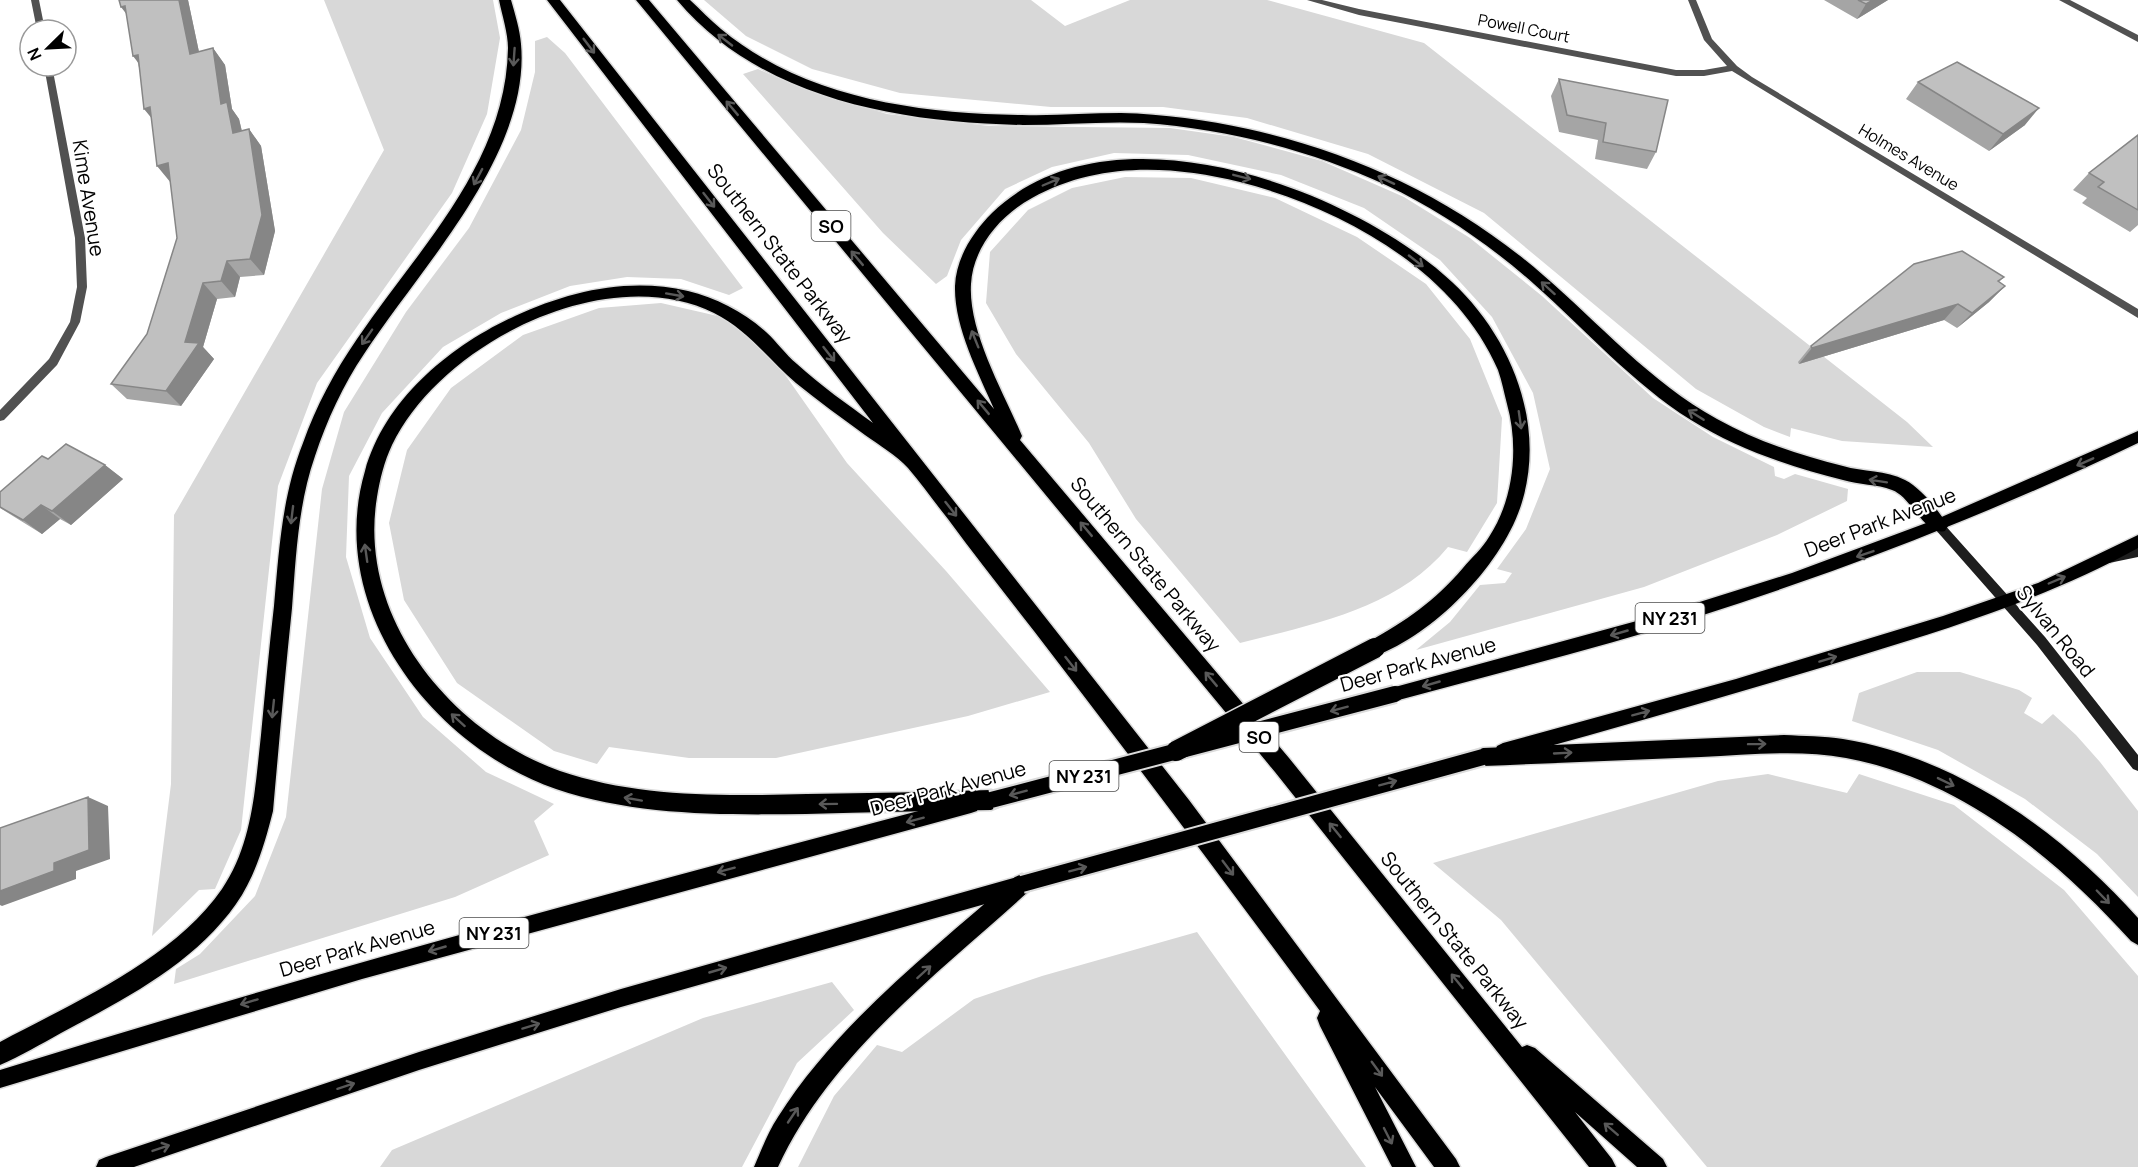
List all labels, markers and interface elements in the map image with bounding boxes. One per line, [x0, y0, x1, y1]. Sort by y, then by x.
street label: Powell Court [1476, 8, 1572, 48]
north arrow [18, 18, 78, 78]
one-way arrow [718, 34, 734, 46]
one-way arrow [582, 38, 595, 54]
text: N [22, 44, 47, 64]
one-way arrow [508, 47, 519, 67]
one-way arrow [725, 101, 739, 116]
street label: Holmes Avenue [1855, 118, 1963, 196]
street label: Kime Avenue [66, 138, 112, 258]
street label: Southern State Parkway [701, 158, 859, 349]
one-way arrow [472, 167, 483, 185]
one-way arrow [1233, 172, 1252, 184]
one-way arrow [1378, 174, 1396, 185]
one-way arrow [1041, 176, 1059, 187]
one-way arrow [702, 192, 715, 208]
road number: SO [812, 211, 850, 241]
one-way arrow [850, 251, 864, 266]
one-way arrow [1408, 255, 1424, 268]
one-way arrow [1540, 281, 1555, 295]
one-way arrow [664, 290, 684, 301]
one-way arrow [361, 328, 373, 345]
one-way arrow [969, 330, 980, 348]
one-way arrow [822, 346, 835, 362]
one-way arrow [976, 400, 990, 415]
one-way arrow [1687, 408, 1704, 421]
one-way arrow [1515, 410, 1526, 430]
one-way arrow [2076, 457, 2094, 468]
street label: Southern State Parkway [1065, 471, 1228, 658]
one-way arrow [1868, 476, 1888, 487]
street label: Deer Park Avenue [1800, 481, 1960, 563]
one-way arrow [945, 501, 958, 517]
one-way arrow [286, 505, 297, 524]
one-way arrow [1079, 522, 1093, 537]
one-way arrow [361, 544, 372, 564]
one-way arrow [1856, 549, 1875, 560]
one-way arrow [2047, 574, 2066, 585]
street label: Sylvan Road [2010, 579, 2102, 683]
road number: NY 231 [1636, 603, 1704, 633]
one-way arrow [1610, 628, 1629, 639]
street label: Deer Park Avenue [1337, 630, 1499, 698]
one-way arrow [1818, 653, 1837, 664]
one-way arrow [1064, 655, 1077, 671]
one-way arrow [1204, 672, 1218, 687]
one-way arrow [1422, 679, 1441, 690]
one-way arrow [267, 699, 278, 719]
one-way arrow [1330, 704, 1349, 715]
one-way arrow [1631, 707, 1650, 719]
one-way arrow [451, 714, 466, 728]
road number: SO [1240, 722, 1278, 752]
one-way arrow [1747, 738, 1767, 750]
one-way arrow [1552, 748, 1572, 759]
street label: Deer Park Avenue [867, 754, 1029, 822]
road number: NY 231 [1050, 761, 1118, 791]
one-way arrow [1378, 777, 1397, 789]
one-way arrow [1937, 777, 1955, 789]
one-way arrow [1009, 788, 1028, 799]
one-way arrow [624, 793, 644, 804]
one-way arrow [818, 798, 838, 809]
one-way arrow [905, 815, 924, 827]
one-way arrow [1328, 822, 1341, 838]
street label: Southern State Parkway [1375, 846, 1535, 1035]
one-way arrow [1221, 860, 1234, 876]
one-way arrow [1069, 863, 1088, 874]
one-way arrow [717, 865, 736, 877]
one-way arrow [2096, 889, 2110, 904]
street label: Deer Park Avenue [276, 913, 438, 983]
road number: NY 231 [460, 918, 528, 948]
one-way arrow [427, 944, 446, 955]
one-way arrow [708, 964, 727, 975]
one-way arrow [916, 965, 931, 979]
one-way arrow [1451, 973, 1464, 989]
one-way arrow [240, 997, 259, 1008]
one-way arrow [521, 1020, 540, 1031]
one-way arrow [1370, 1061, 1383, 1077]
one-way arrow [336, 1079, 355, 1090]
one-way arrow [787, 1108, 799, 1124]
one-way arrow [1603, 1122, 1619, 1135]
one-way arrow [1382, 1127, 1394, 1144]
one-way arrow [151, 1141, 170, 1152]

